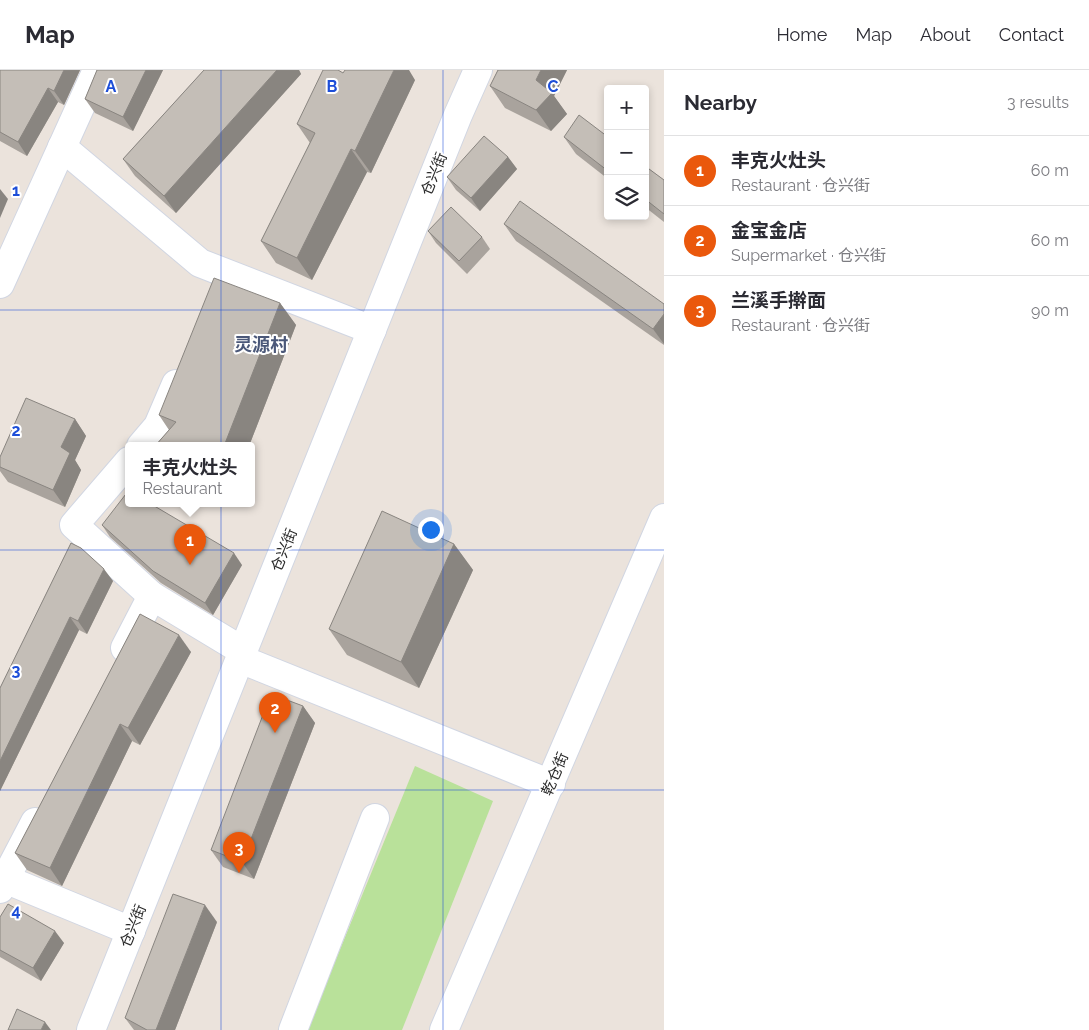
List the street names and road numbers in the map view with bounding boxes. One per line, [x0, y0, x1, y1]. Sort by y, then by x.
street label: 仓兴街 [417, 150, 451, 198]
street label: 仓兴街 [267, 526, 301, 574]
street label: 乾仓街 [538, 750, 572, 798]
street label: 仓兴街 [116, 902, 150, 950]

